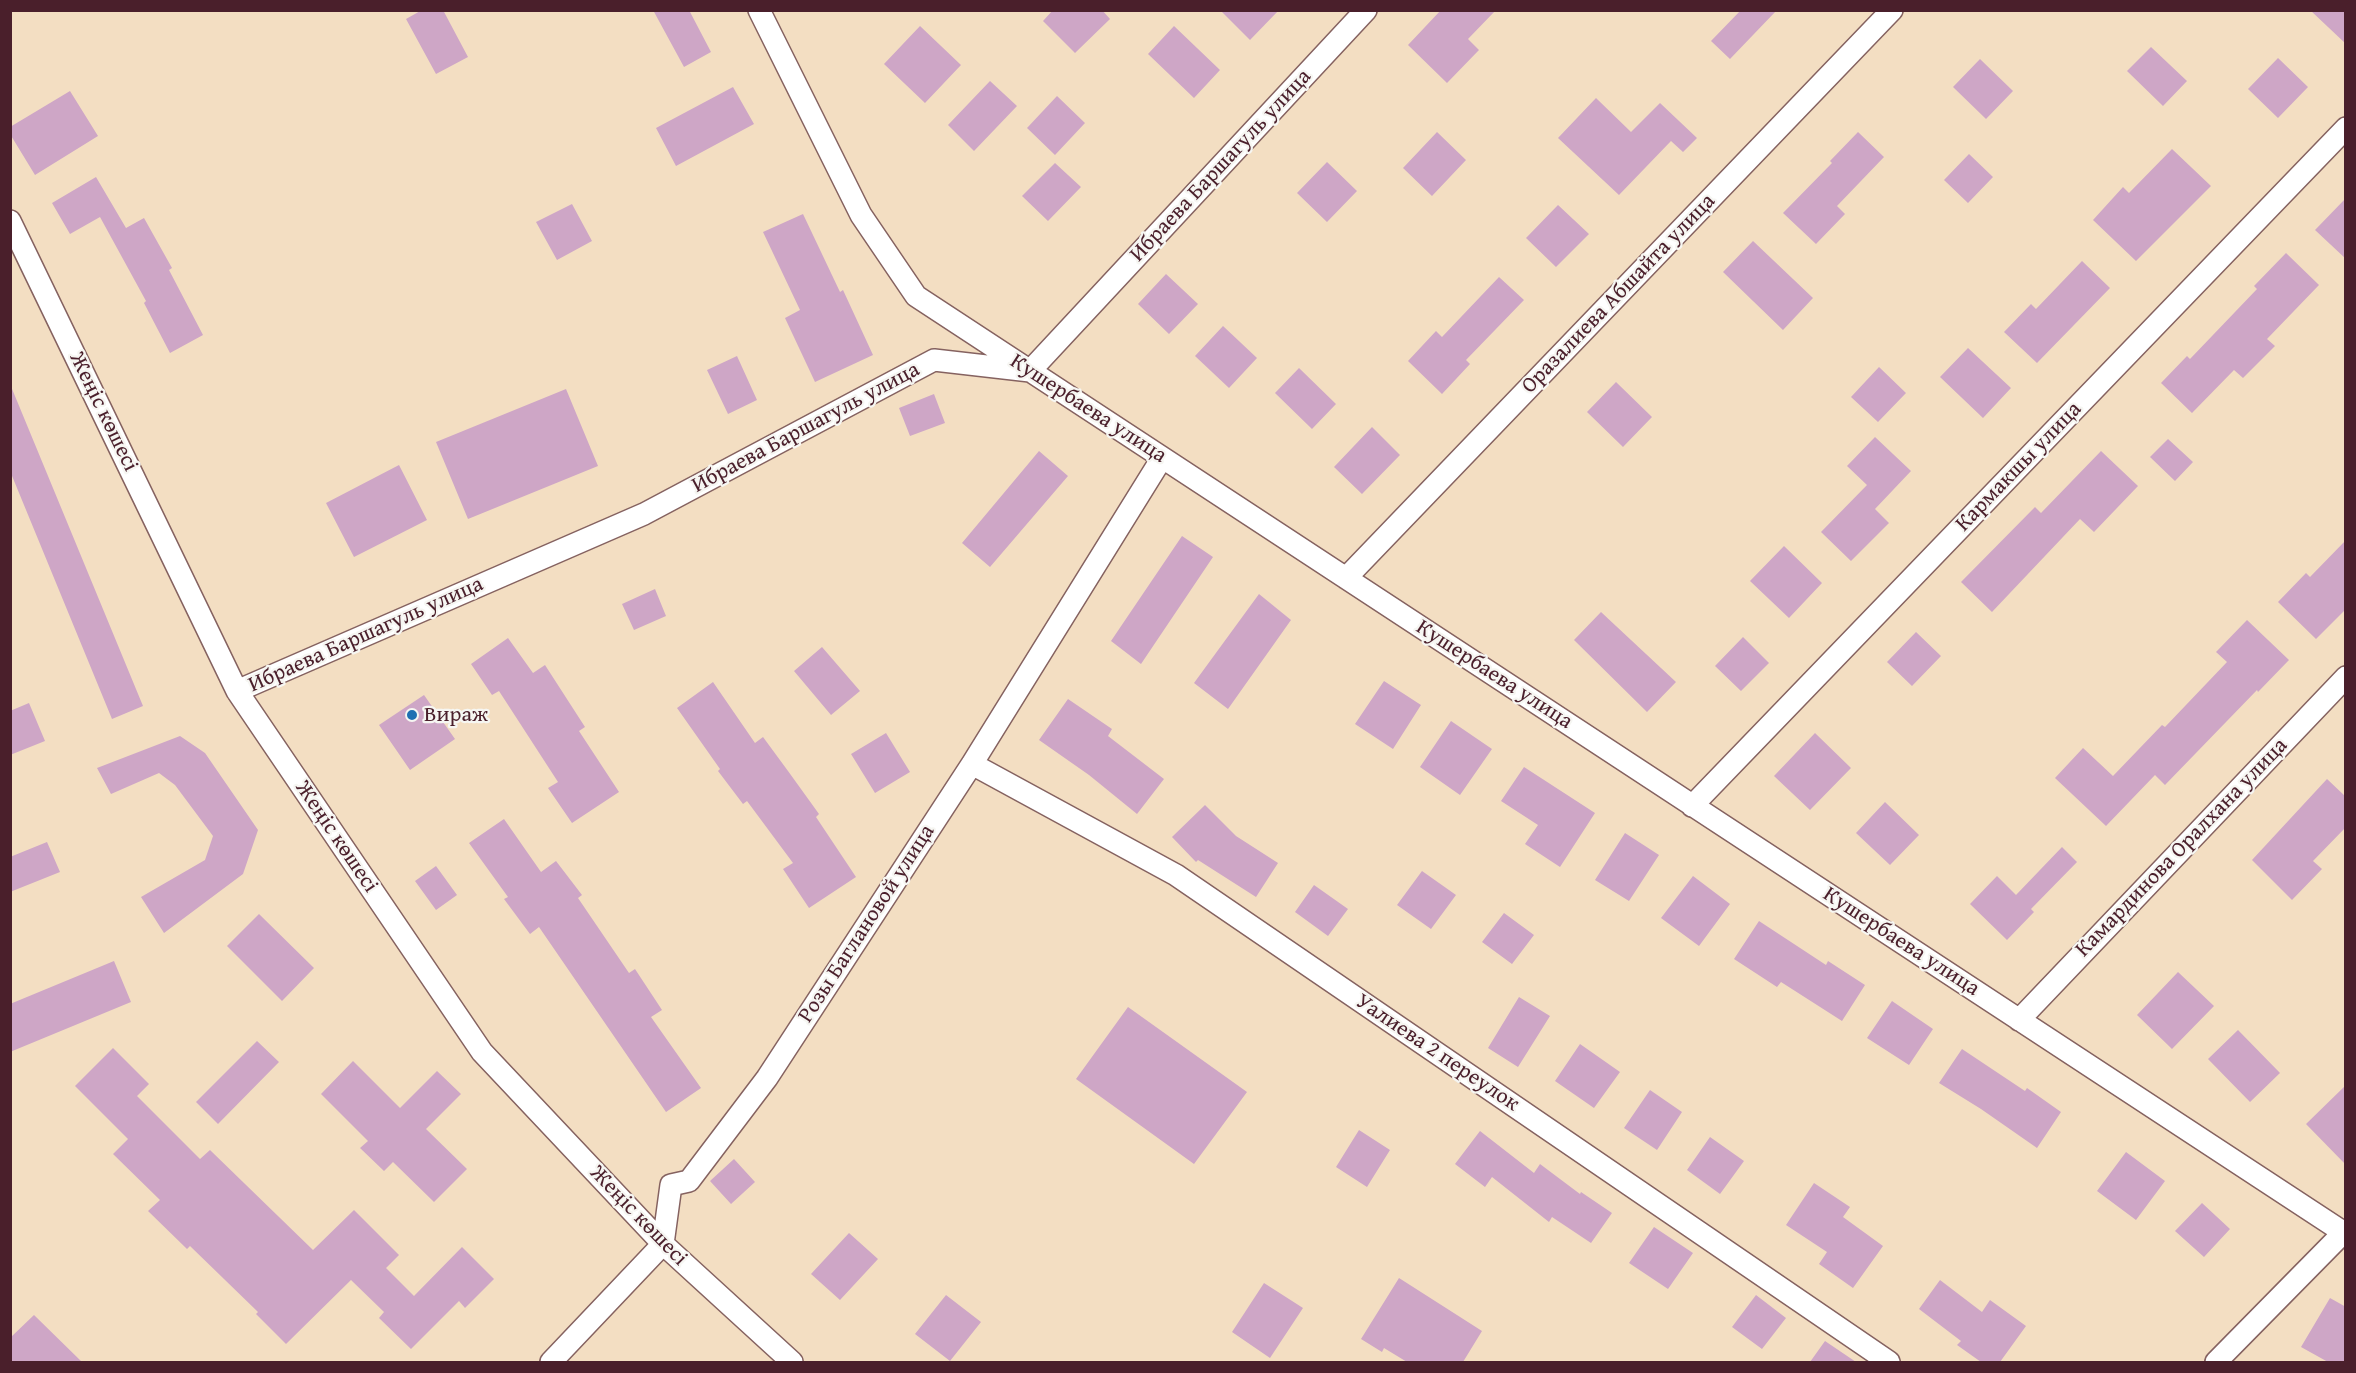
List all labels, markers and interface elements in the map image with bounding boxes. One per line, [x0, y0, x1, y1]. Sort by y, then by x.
street label: Ибраева Баршагуль улица [1125, 64, 1317, 268]
street label: Оразалиева Абшайта улица [1517, 189, 1721, 399]
street label: Жеңіс көшесі [63, 348, 143, 476]
street label: Кушербаева улица [1005, 349, 1171, 469]
street label: Ибраева Баршагуль улица [688, 357, 924, 499]
street label: Кармакшы улица [1951, 397, 2087, 537]
street label: Ибраева Баршагуль улица [245, 571, 487, 699]
street label: Кушербаева улица [1411, 615, 1577, 735]
place label: Вираж [424, 702, 488, 728]
marker: Вираж [405, 708, 419, 722]
street label: Камардинова Оралхана улица [2070, 733, 2294, 963]
street label: Жеңіс көшесі [289, 776, 383, 898]
street label: Розы Баглановой улица [793, 820, 941, 1028]
street label: Кушербаева улица [1818, 882, 1984, 1002]
street label: Уалиева 2 переулок [1350, 988, 1524, 1118]
street label: Жеңіс көшесі [584, 1160, 692, 1272]

